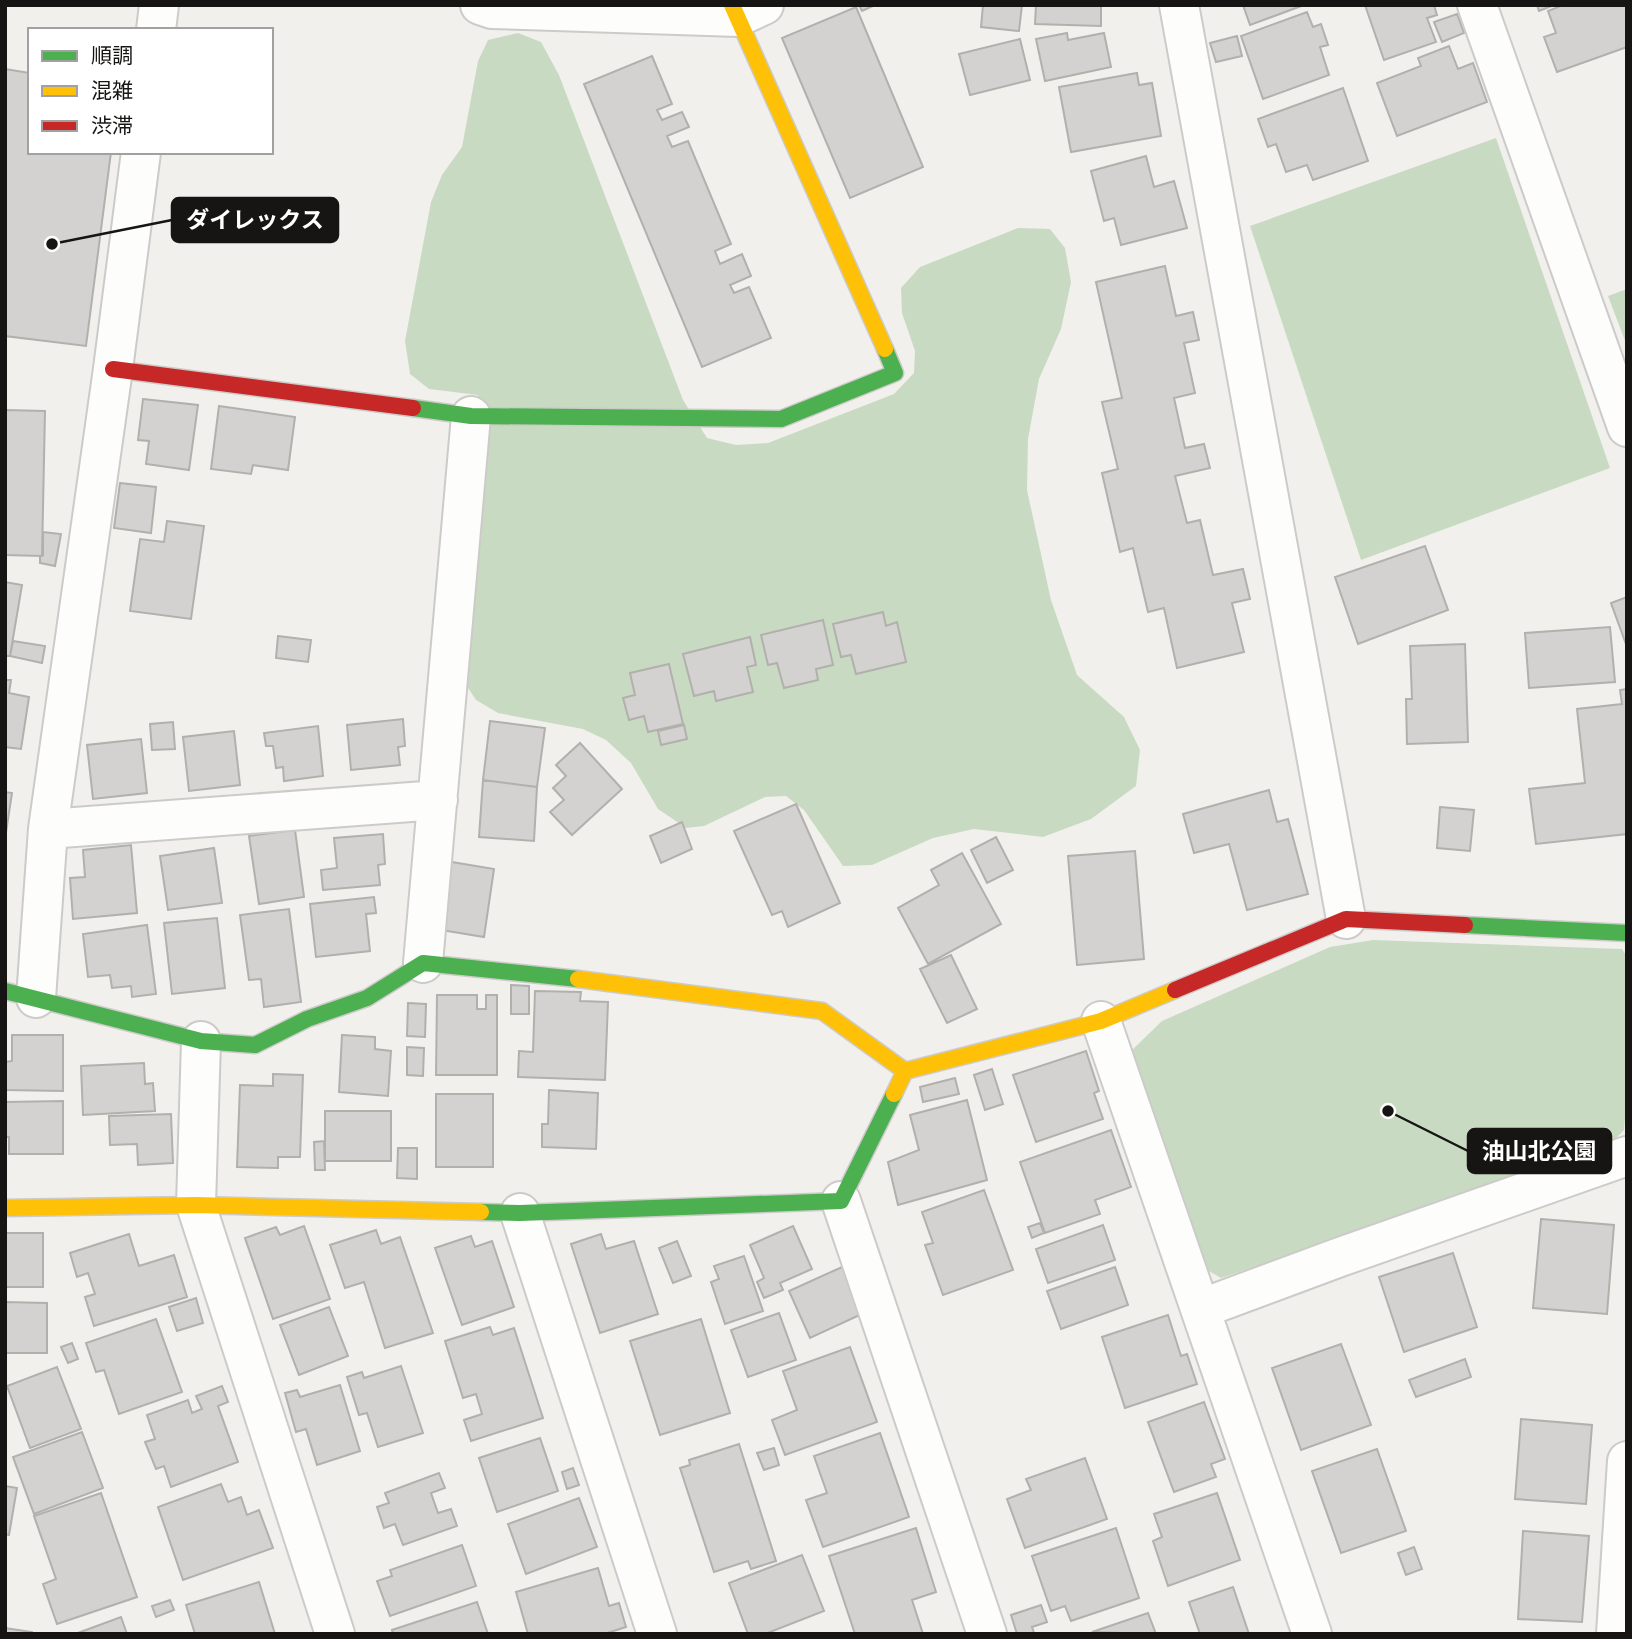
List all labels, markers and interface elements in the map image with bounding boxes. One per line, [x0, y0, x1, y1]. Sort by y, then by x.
legend [28, 28, 273, 154]
text: 順調 [91, 39, 133, 71]
text: 混雑 [91, 74, 133, 106]
text: 渋滞 [91, 109, 133, 141]
callout: ダイレックス [172, 198, 338, 242]
text: ダイレックス [186, 202, 324, 237]
callout: 油山北公園 [1468, 1129, 1611, 1173]
text: 油山北公園 [1482, 1133, 1597, 1168]

